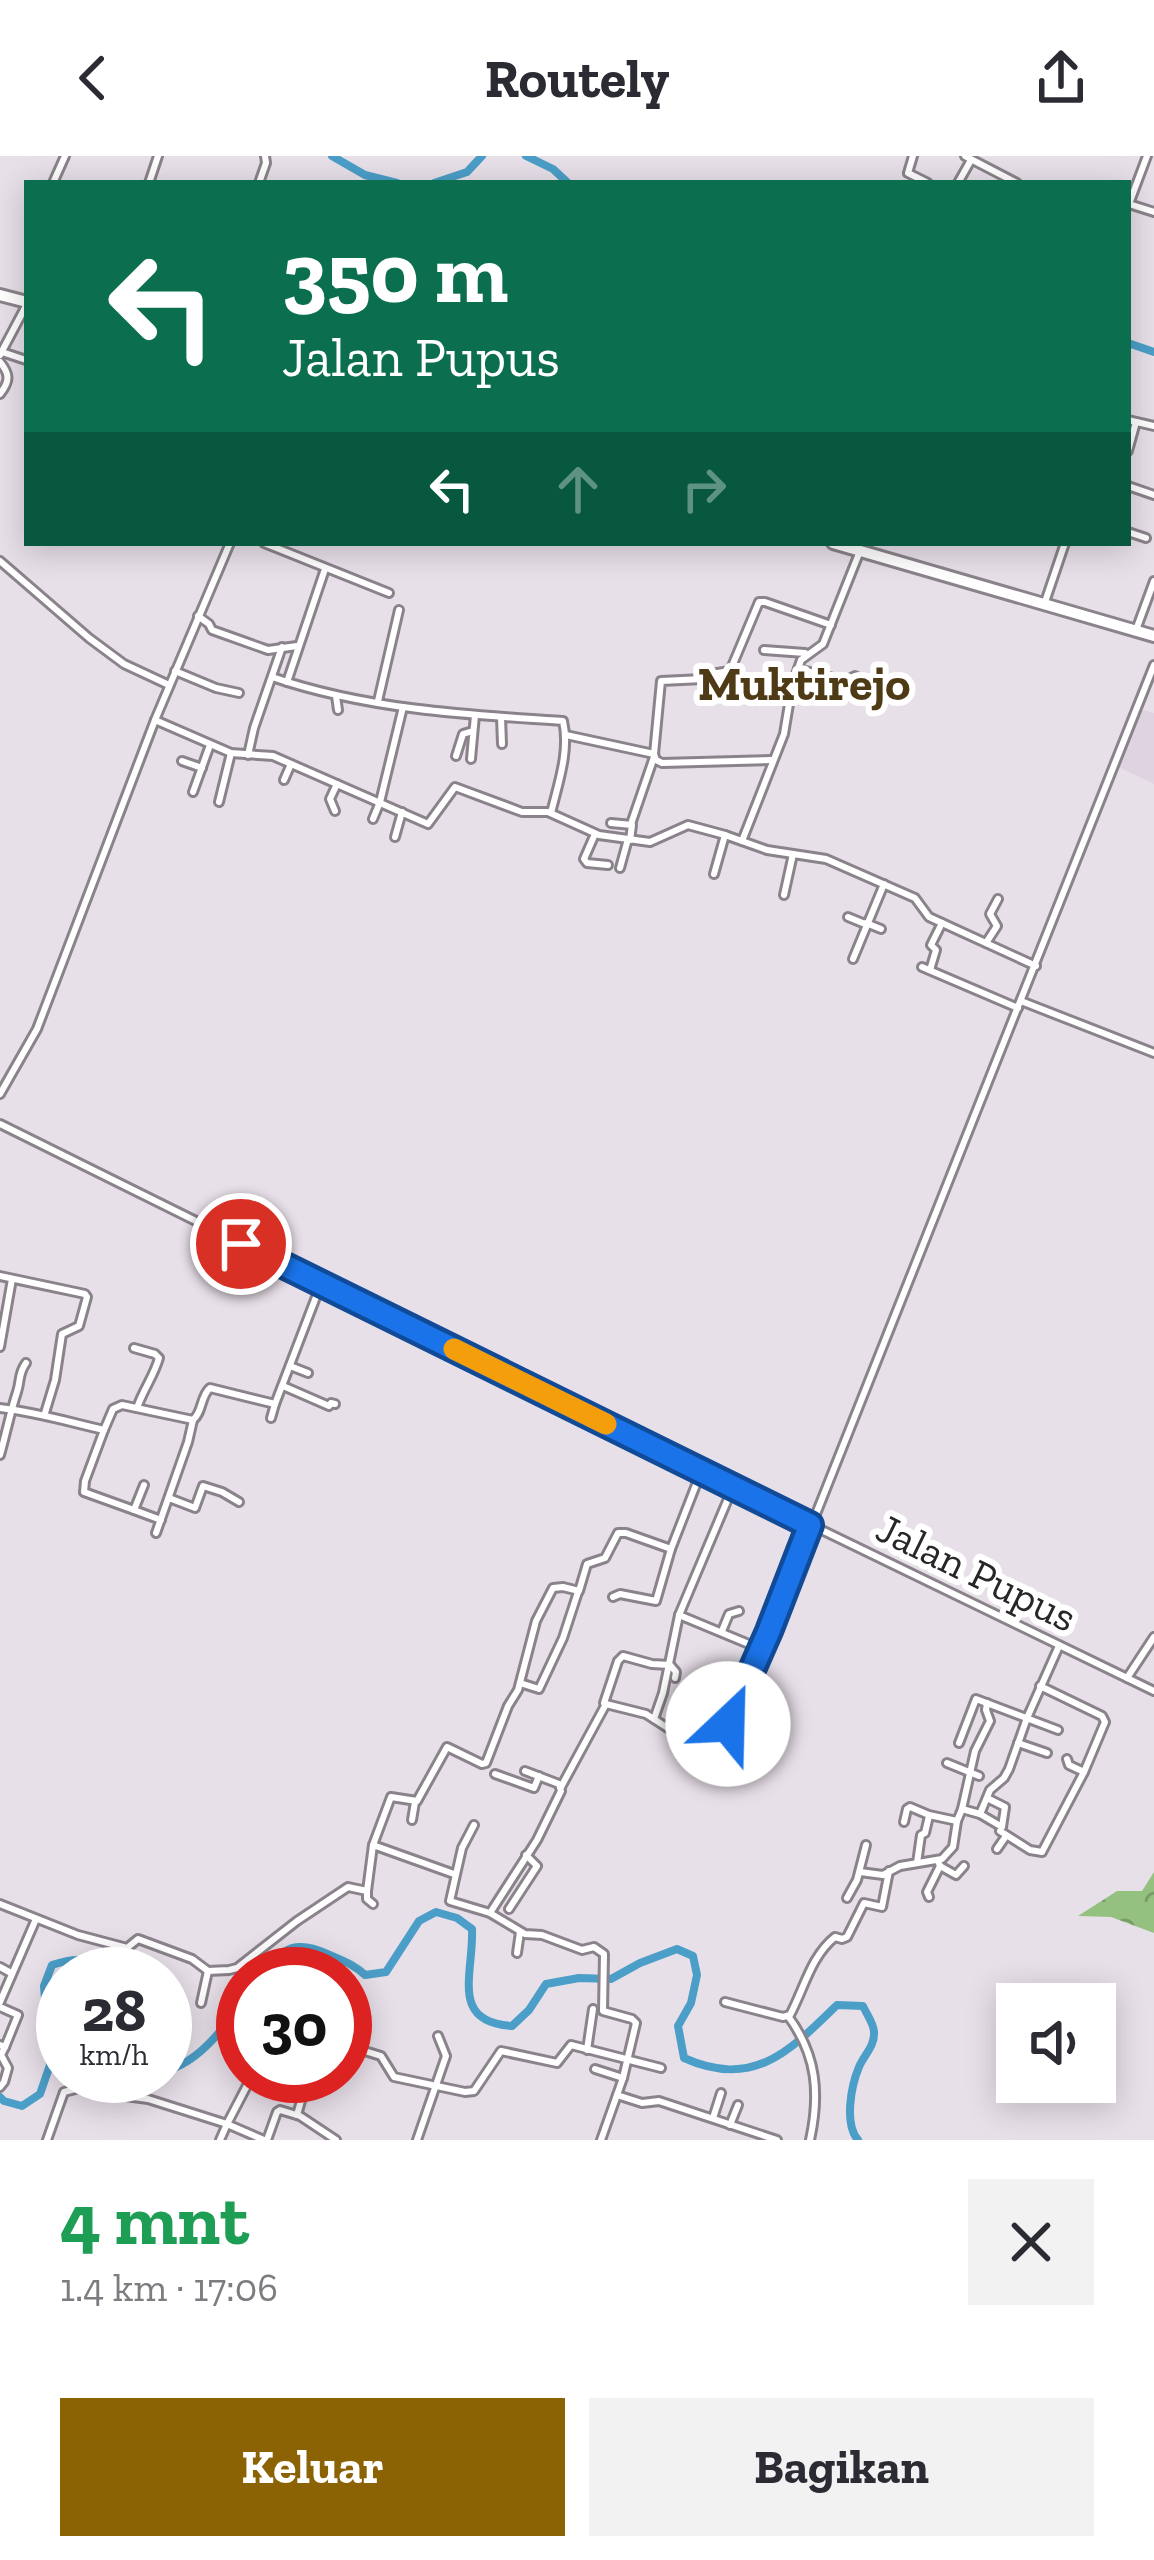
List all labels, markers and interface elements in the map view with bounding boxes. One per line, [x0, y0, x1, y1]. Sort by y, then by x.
icon: back [60, 45, 126, 111]
icon: share [1028, 45, 1094, 111]
text: Routely [485, 46, 669, 111]
text: 350 m [282, 223, 508, 324]
icon: left [84, 228, 240, 384]
text: Jalan Pupus [282, 325, 560, 390]
icon: left [419, 456, 485, 522]
icon: ahead [545, 456, 611, 522]
icon: right [671, 456, 737, 522]
district label: Muktirejo [698, 655, 910, 712]
pin [190, 1193, 292, 1295]
icon: arrive [208, 1211, 274, 1277]
street label: Jalan Pupus [868, 1502, 1085, 1643]
position arrow [665, 1661, 791, 1787]
speed limit sign: 30 [216, 1947, 372, 2103]
text: 28 [82, 1974, 146, 2046]
map controls [996, 1983, 1116, 2103]
button: sound [996, 1983, 1116, 2103]
text: km/h [80, 2037, 148, 2073]
text: 4 mnt [60, 2176, 249, 2262]
button: close [968, 2179, 1094, 2305]
text: 1.4 km · 17:06 [60, 2264, 278, 2311]
button: Keluar [60, 2398, 565, 2536]
button: Bagikan [589, 2398, 1094, 2536]

